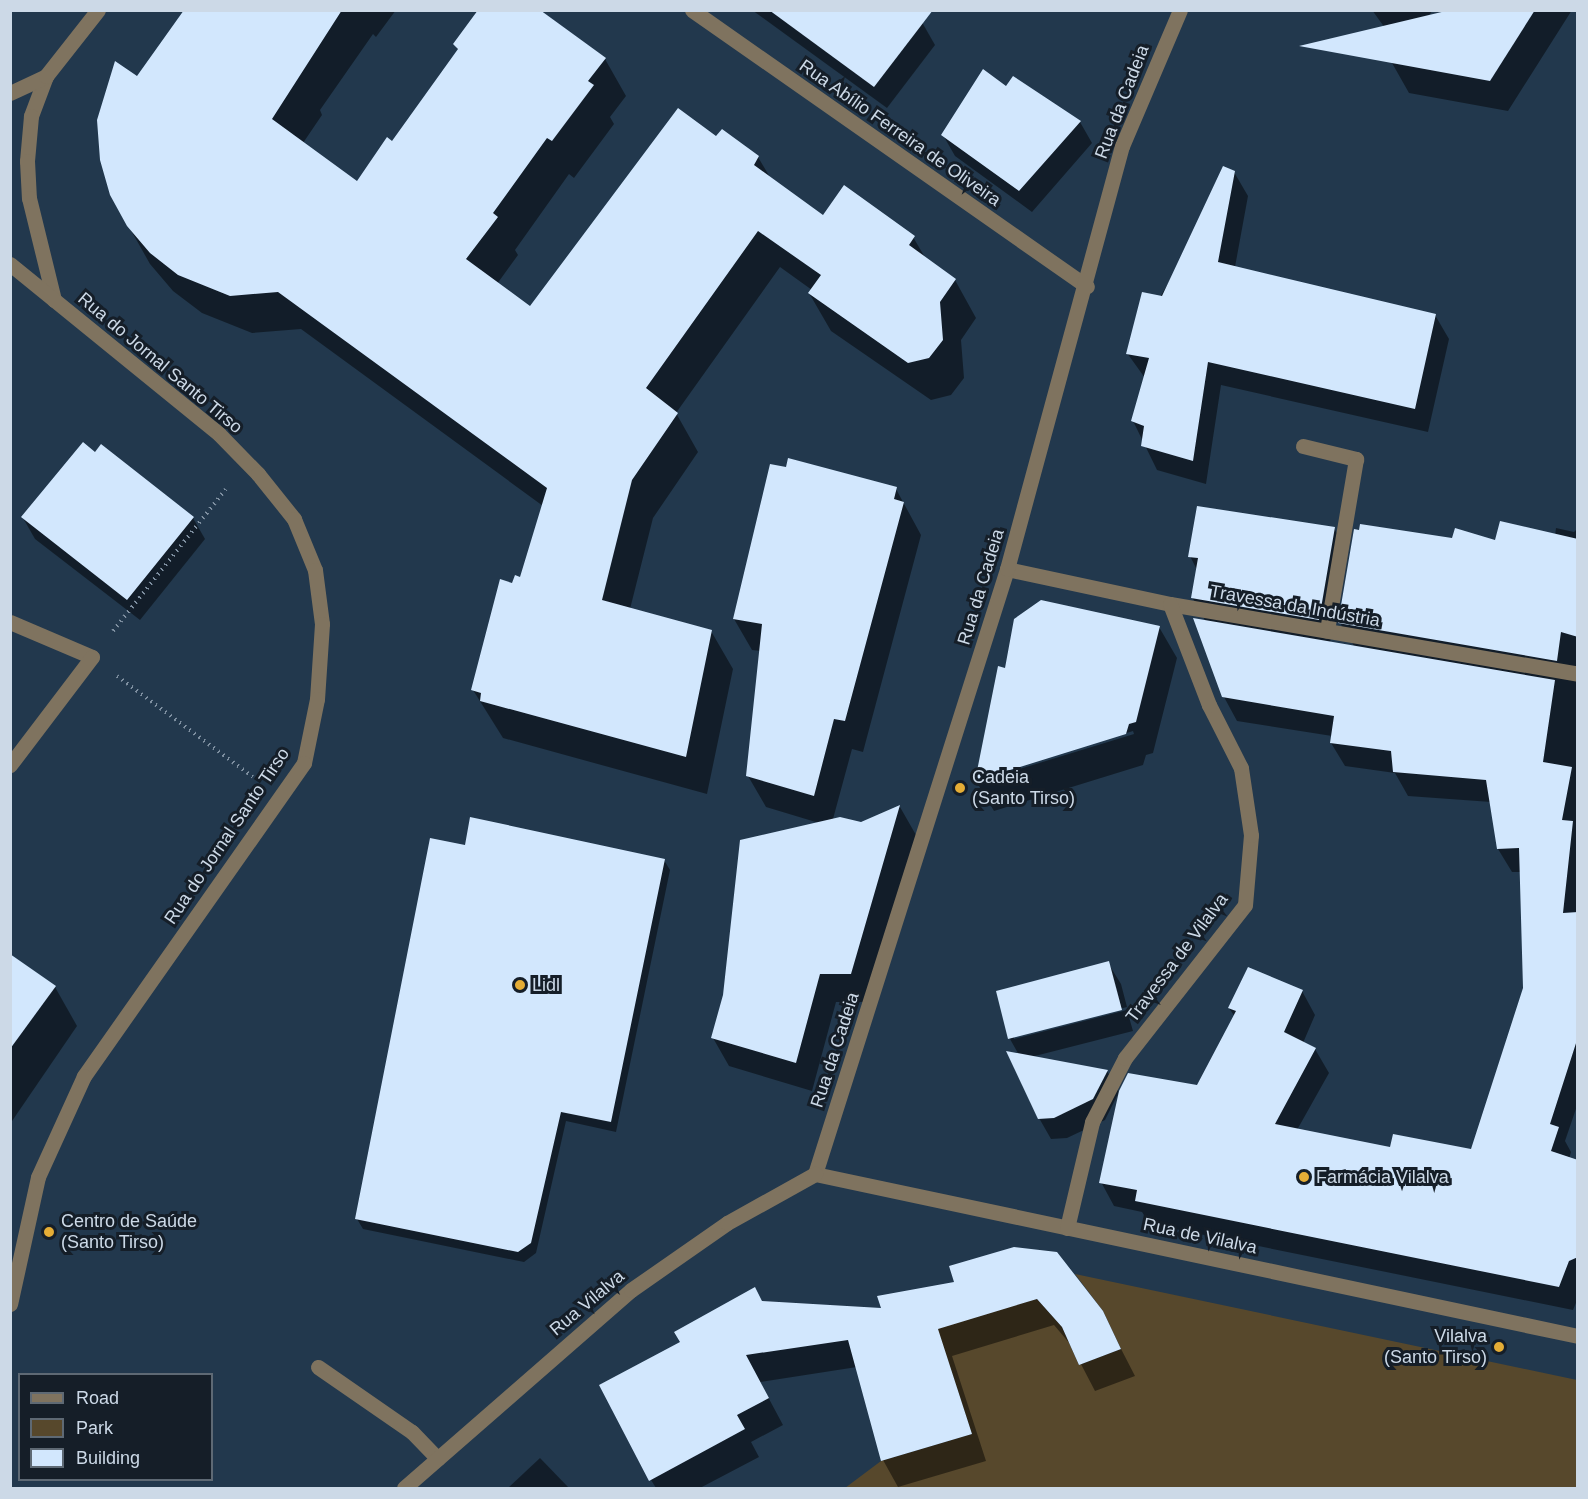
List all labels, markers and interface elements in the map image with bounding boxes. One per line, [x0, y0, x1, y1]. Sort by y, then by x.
street label: Rua da Cadeia [1090, 42, 1154, 162]
street label: Rua Abílio Ferreira de Oliveira [795, 55, 1005, 211]
street label: Rua do Jornal Santo Tirso [73, 288, 247, 438]
street label: Rua da Cadeia [953, 526, 1009, 648]
street label: Travessa da Indústria [1208, 580, 1382, 632]
street label: Rua do Jornal Santo Tirso [160, 744, 294, 928]
place label: Cadeia (Santo Tirso) [972, 767, 1075, 810]
marker: Cadeia (Santo Tirso) [953, 781, 967, 795]
street label: Travessa de Vilalva [1121, 889, 1233, 1027]
place label: Lidl [532, 974, 560, 996]
marker: Lidl [513, 978, 527, 992]
street label: Rua da Cadeia [806, 990, 864, 1110]
place label: Farmácia Vilalva [1316, 1166, 1449, 1188]
marker: Farmácia Vilalva [1297, 1170, 1311, 1184]
place label: Centro de Saúde (Santo Tirso) [61, 1211, 197, 1254]
street label: Rua de Vilalva [1141, 1213, 1259, 1259]
marker: Centro de Saúde (Santo Tirso) [42, 1225, 56, 1239]
street label: Rua Vilalva [545, 1266, 629, 1340]
place label: Vilalva (Santo Tirso) [1384, 1326, 1487, 1368]
marker: Vilalva (Santo Tirso) [1492, 1340, 1506, 1354]
legend [18, 1373, 213, 1481]
text: Road [76, 1388, 119, 1408]
text: Park [76, 1418, 113, 1438]
text: Building [76, 1448, 140, 1468]

